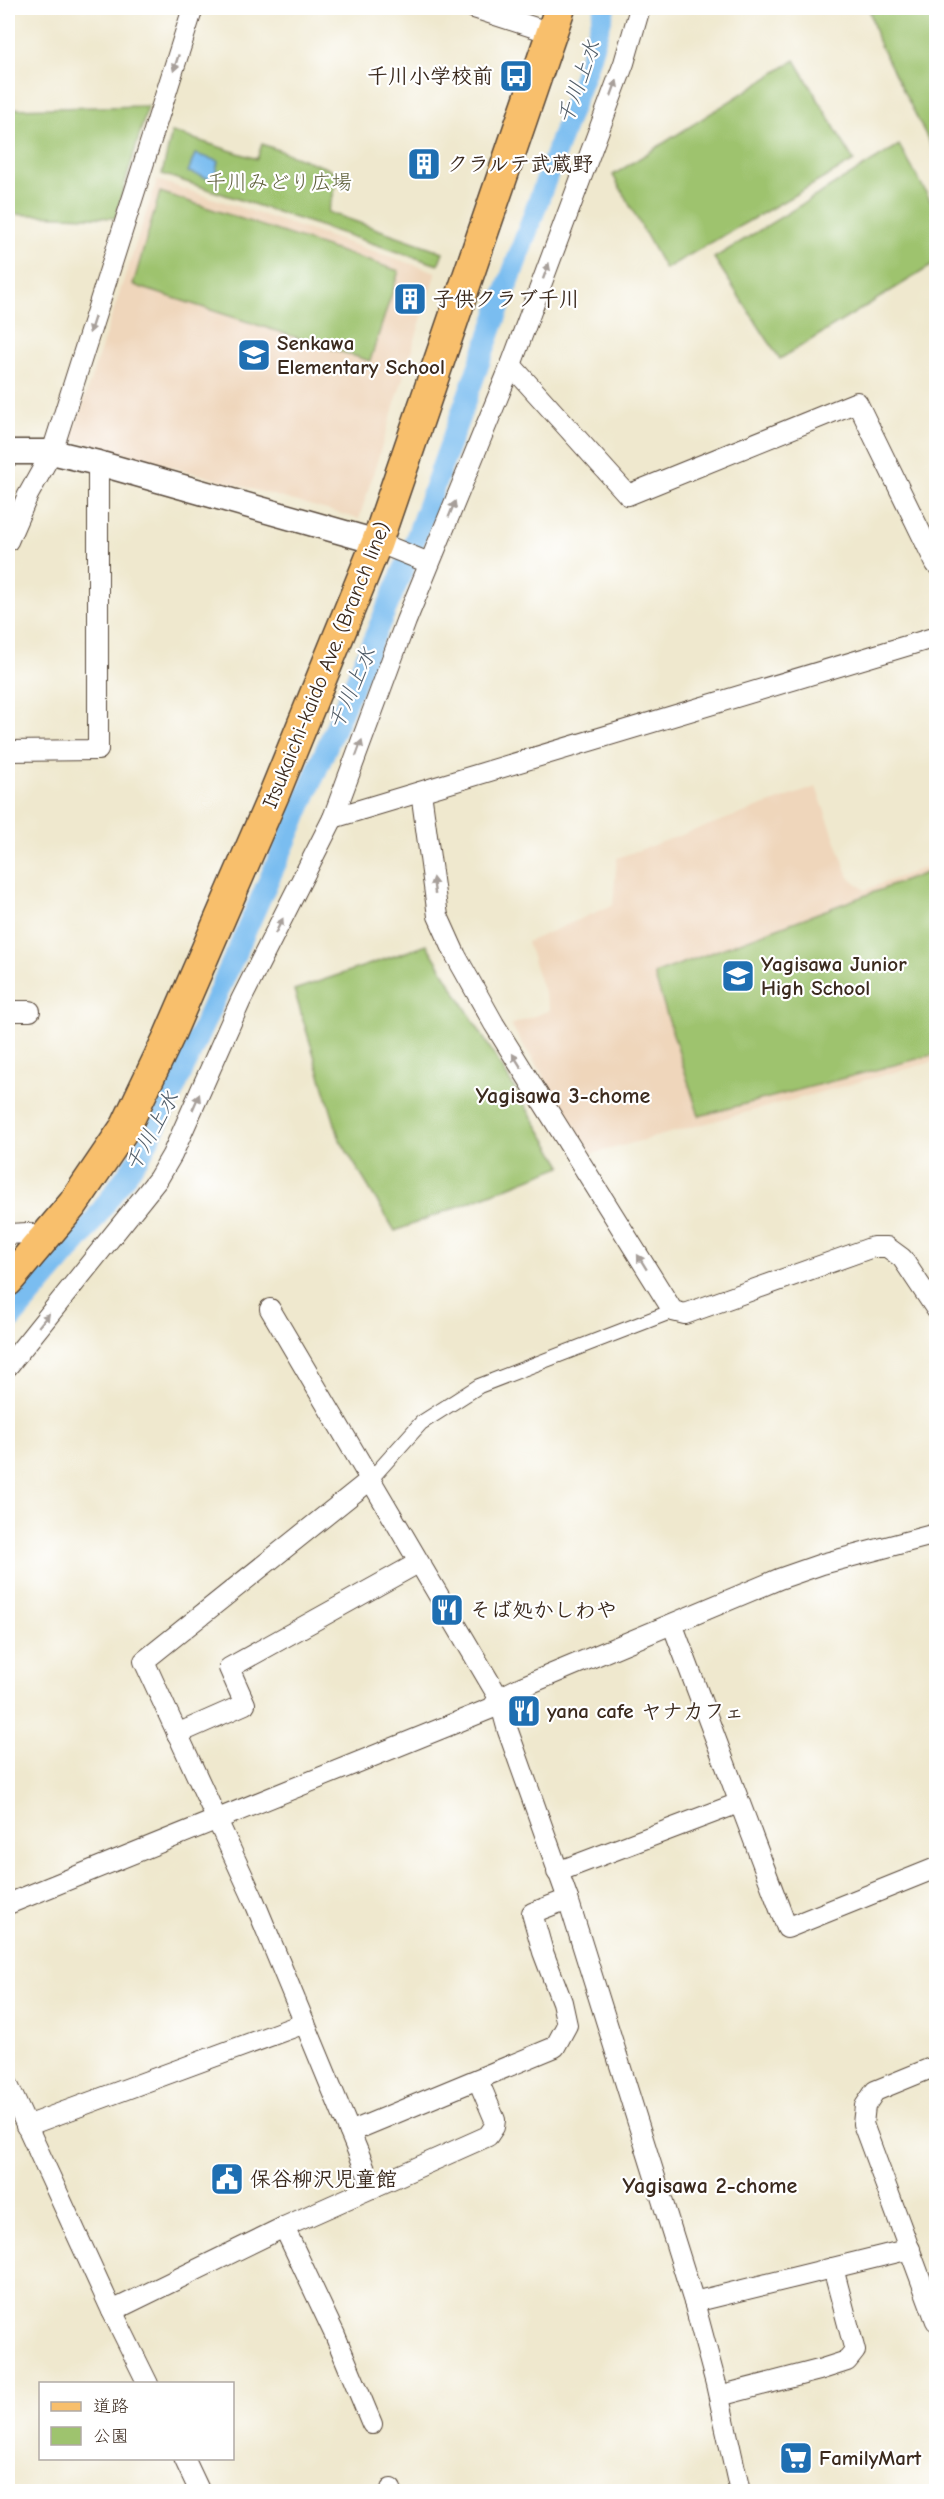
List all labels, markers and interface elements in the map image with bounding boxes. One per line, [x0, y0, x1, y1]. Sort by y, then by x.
water label: 千川上水 [552, 37, 606, 128]
one-way arrow [171, 54, 180, 72]
bus stop icon: 千川小学校前 [498, 58, 534, 94]
place label: 千川小学校前 [367, 64, 493, 88]
one-way arrow [610, 79, 620, 97]
building icon: クラルテ武蔵野 [406, 146, 442, 182]
place label: クラルテ武蔵野 [447, 152, 593, 176]
park label: 千川みどり広場 [206, 170, 353, 194]
one-way arrow [542, 262, 552, 280]
building icon: 子供クラブ千川 [392, 281, 428, 317]
place label: 子供クラブ千川 [433, 287, 580, 311]
one-way arrow [87, 316, 97, 334]
place label: Senkawa Elementary School [277, 331, 445, 379]
school or university icon: Senkawa Elementary School [236, 337, 272, 373]
one-way arrow [447, 500, 457, 518]
street label: Itsukaichi-kaido Ave. (Branch line) [257, 518, 395, 812]
water label: 千川上水 [322, 643, 382, 734]
one-way arrow [354, 739, 364, 757]
one-way arrow [430, 876, 439, 895]
one-way arrow [274, 917, 283, 934]
place label: Yagisawa Junior High School [761, 952, 907, 1000]
school or university icon: Yagisawa Junior High School [720, 958, 756, 994]
one-way arrow [511, 1053, 522, 1069]
district label: Yagisawa 3-chome [476, 1083, 651, 1109]
water label: 千川上水 [119, 1087, 185, 1176]
one-way arrow [192, 1093, 201, 1111]
one-way arrow [637, 1254, 648, 1270]
one-way arrow [38, 1312, 51, 1328]
restaurant icon: そば処かしわや [429, 1592, 465, 1628]
place label: そば処かしわや [470, 1598, 617, 1622]
restaurant icon: yana cafe ヤナカフェ [506, 1693, 542, 1729]
place label: yana cafe ヤナカフェ [547, 1699, 744, 1723]
public building icon: 保谷柳沢児童館 [209, 2161, 245, 2197]
place label: 保谷柳沢児童館 [250, 2167, 397, 2191]
district label: Yagisawa 2-chome [623, 2173, 798, 2199]
legend [39, 2382, 234, 2460]
text: 道路 [93, 2396, 129, 2417]
text: 公園 [93, 2426, 129, 2447]
supermarket icon: FamilyMart [778, 2440, 814, 2476]
place label: FamilyMart [819, 2446, 922, 2470]

